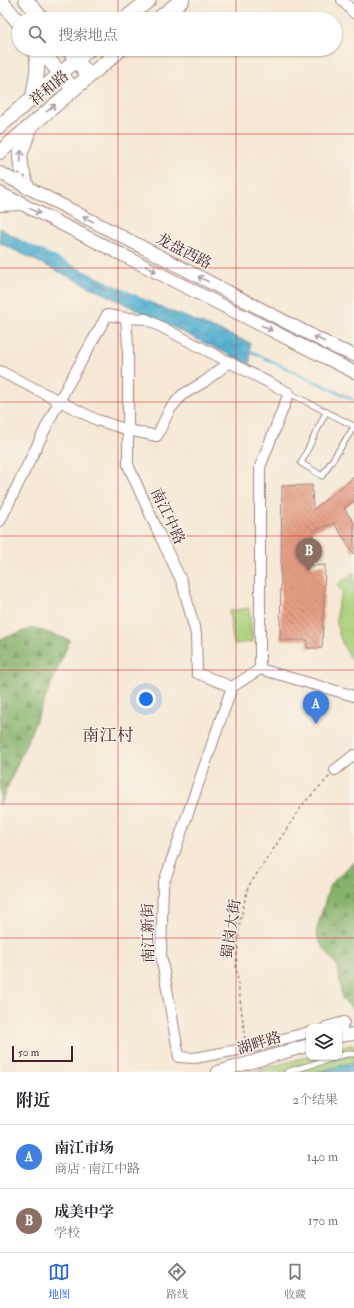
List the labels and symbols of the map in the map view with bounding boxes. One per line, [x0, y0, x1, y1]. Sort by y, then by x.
street label: 祥和路 [26, 67, 73, 110]
one-way arrow [45, 104, 56, 113]
one-way arrow [18, 150, 25, 163]
one-way arrow [28, 207, 40, 215]
one-way arrow [82, 215, 94, 222]
street label: 龙盘西路 [153, 229, 215, 274]
one-way arrow [145, 266, 157, 273]
one-way arrow [198, 274, 210, 282]
one-way arrow [261, 325, 273, 332]
one-way arrow [313, 334, 325, 342]
street label: 南江中路 [146, 485, 189, 547]
pin: B [296, 538, 322, 571]
your location [136, 689, 156, 709]
pin: A [303, 691, 329, 724]
district label: 南江村 [83, 725, 134, 746]
street label: 蜀岗大街 [218, 898, 245, 960]
street label: 南江新街 [138, 903, 159, 963]
street label: 湖畔路 [235, 1028, 283, 1059]
scale bar [12, 1044, 73, 1063]

